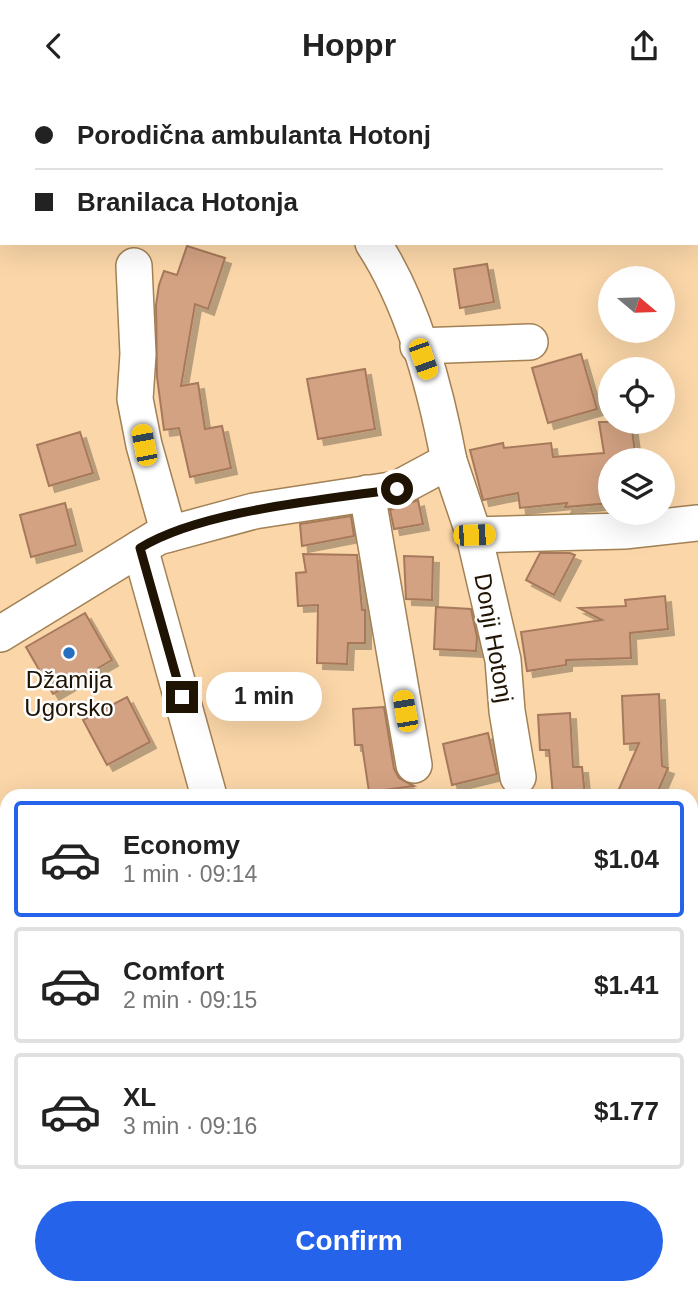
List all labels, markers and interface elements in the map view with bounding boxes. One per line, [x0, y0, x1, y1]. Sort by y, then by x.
icon: back [35, 27, 73, 65]
text: Hoppr [302, 27, 396, 63]
icon: share [625, 27, 663, 65]
text: Porodična ambulanta Hotonj [77, 120, 431, 150]
text: Branilaca Hotonja [77, 187, 298, 217]
north arrow [598, 266, 676, 343]
map controls [598, 266, 675, 525]
car [406, 336, 441, 382]
button: locate [598, 357, 675, 434]
car [130, 422, 159, 468]
button: layers [598, 448, 675, 525]
route start [381, 473, 413, 505]
car [453, 524, 496, 546]
street label: Donji Hotonj [469, 571, 519, 705]
marker: Džamija Ugorsko [61, 645, 77, 661]
place label: Džamija Ugorsko [24, 666, 114, 721]
callout: 1 min [206, 673, 322, 721]
route end [166, 681, 198, 713]
text: 1 min [234, 683, 294, 709]
car [392, 688, 419, 734]
icon: car [39, 828, 102, 891]
text: Economy [123, 830, 240, 860]
text: $1.04 [594, 844, 659, 874]
text: 1 min · 09:14 [123, 861, 257, 887]
icon: car [39, 954, 102, 1017]
text: Comfort [123, 956, 224, 986]
text: $1.41 [594, 970, 659, 1000]
text: 2 min · 09:15 [123, 987, 257, 1013]
icon: car [39, 1080, 102, 1143]
text: XL [123, 1082, 156, 1112]
text: $1.77 [594, 1096, 659, 1126]
text: 3 min · 09:16 [123, 1113, 257, 1139]
button: Confirm [35, 1201, 663, 1281]

